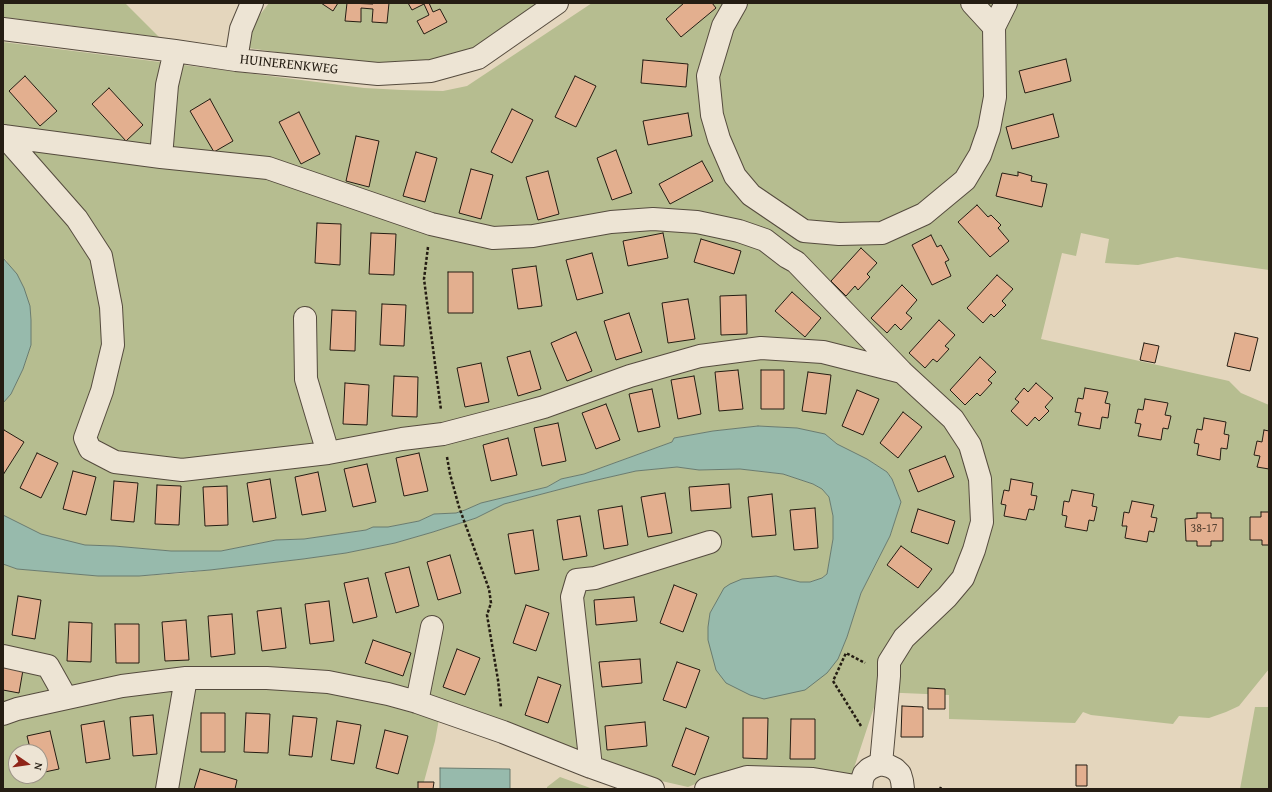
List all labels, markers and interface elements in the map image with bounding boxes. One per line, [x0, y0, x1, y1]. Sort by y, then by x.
street label: HUINERENKWEG [239, 51, 339, 79]
house number: 38-17 [1190, 522, 1218, 536]
north arrow [8, 744, 48, 784]
text: N [30, 761, 47, 772]

